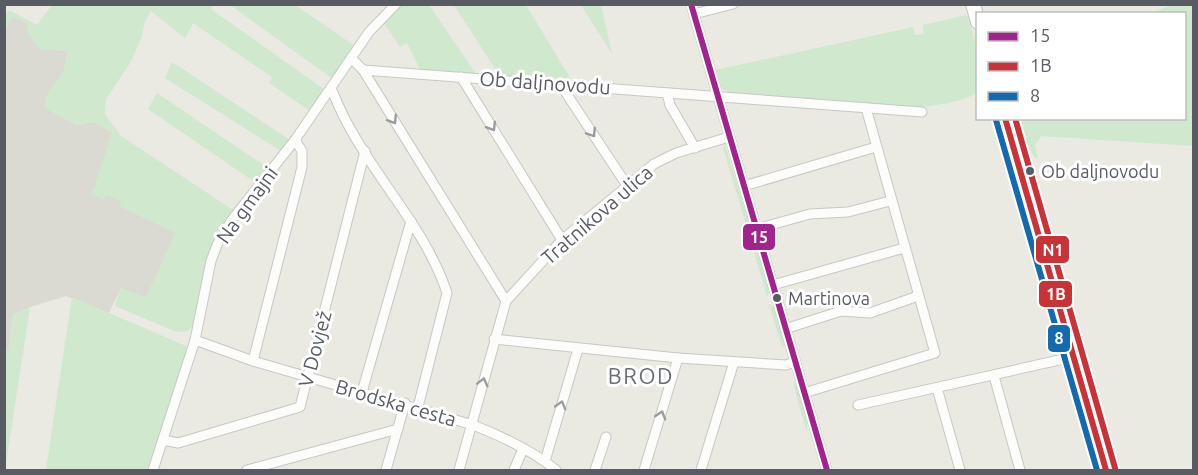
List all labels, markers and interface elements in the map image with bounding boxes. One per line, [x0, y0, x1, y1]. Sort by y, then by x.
legend [976, 12, 1186, 120]
text: 15 [1030, 25, 1050, 45]
text: 1B [1030, 55, 1052, 75]
street label: Ob daljnovodu [479, 66, 611, 99]
text: 8 [1030, 85, 1040, 105]
one-way arrow [386, 113, 397, 124]
one-way arrow [485, 121, 497, 131]
one-way arrow [585, 126, 596, 137]
street label: Tratnikova ulica [537, 160, 657, 269]
place label: Ob daljnovodu [1041, 161, 1159, 181]
street label: Na gmajni [211, 162, 282, 248]
marker: Ob daljnovodu [1024, 165, 1036, 177]
line badge: 15 [742, 223, 776, 251]
text: 15 [750, 228, 768, 246]
line badge: N1 [1035, 235, 1070, 264]
text: N1 [1043, 241, 1063, 259]
line badge: 1B [1038, 280, 1073, 308]
text: 1B [1046, 285, 1066, 303]
place label: Martinova [788, 288, 870, 308]
marker: Martinova [771, 292, 783, 304]
street label: V Dovjež [293, 308, 336, 389]
line badge: 8 [1047, 324, 1071, 353]
text: 8 [1054, 329, 1064, 347]
district label: BROD [608, 363, 674, 388]
street label: Brodska cesta [333, 374, 459, 431]
one-way arrow [476, 377, 489, 387]
one-way arrow [554, 400, 566, 411]
one-way arrow [654, 410, 666, 420]

